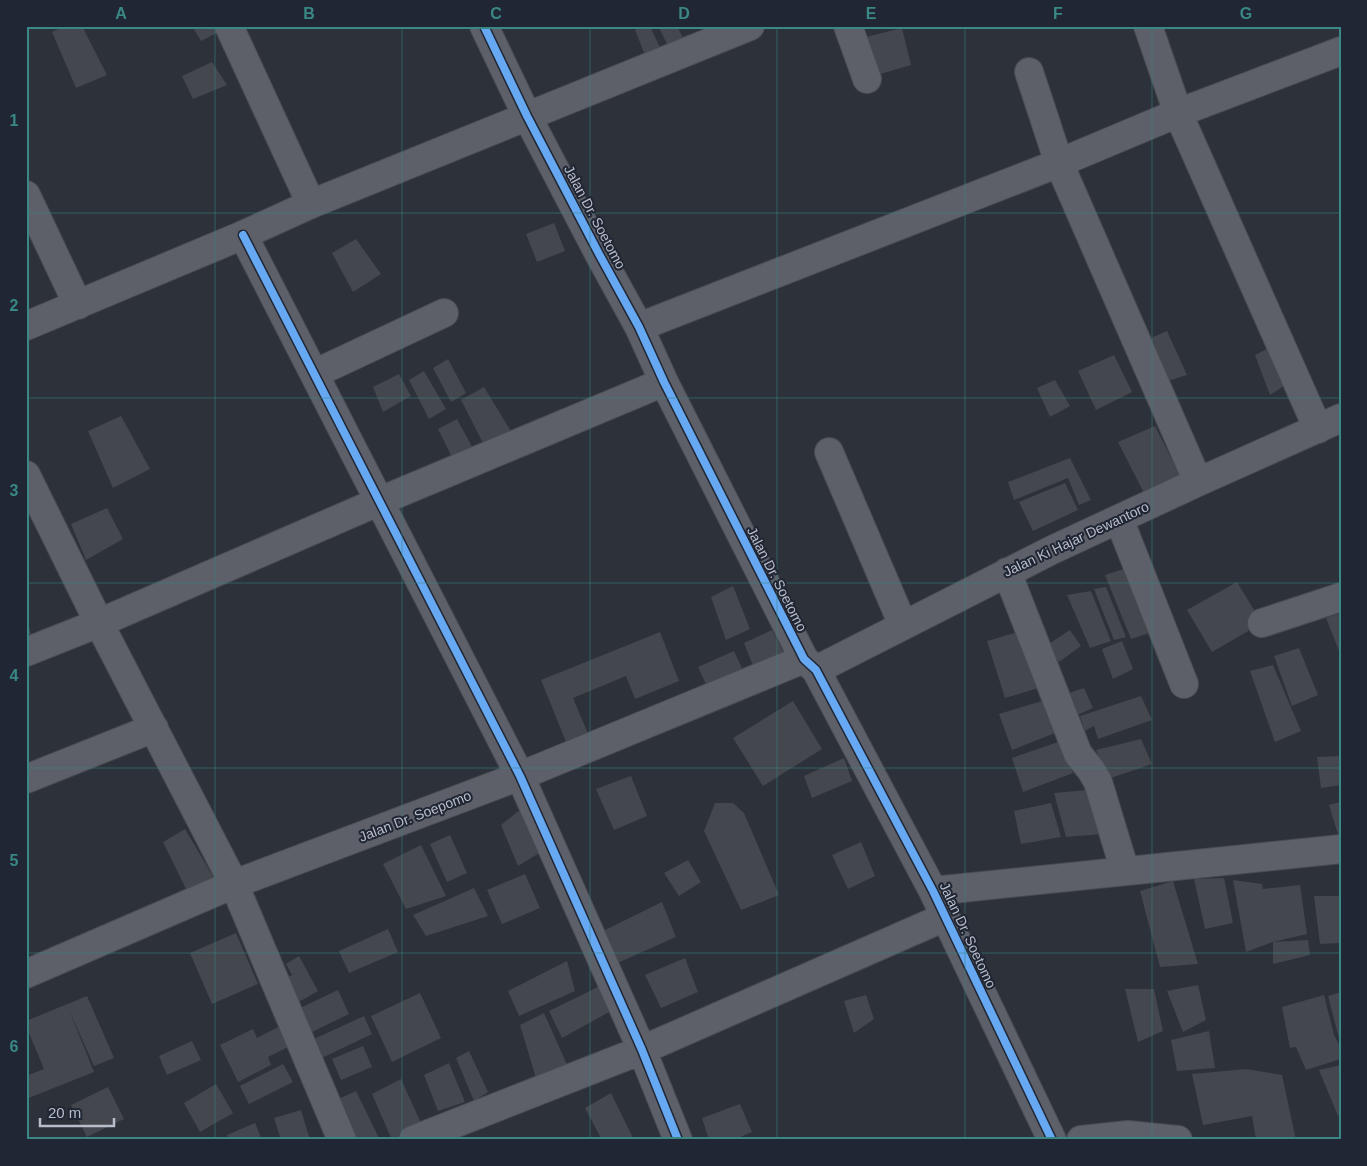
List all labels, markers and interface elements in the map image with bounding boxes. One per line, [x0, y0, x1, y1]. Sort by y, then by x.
text: A [115, 5, 127, 22]
text: B [303, 5, 315, 22]
text: C [490, 5, 502, 22]
text: D [678, 5, 690, 22]
text: E [866, 5, 877, 22]
text: F [1053, 5, 1063, 22]
text: G [1240, 5, 1252, 22]
text: 1 [10, 112, 19, 129]
street label: Jalan Dr. Soetomo [561, 162, 629, 272]
text: 2 [10, 297, 19, 314]
text: 3 [10, 482, 19, 499]
street label: Jalan Ki Hajar Dewantoro [1001, 498, 1152, 580]
street label: Jalan Dr. Soetomo [744, 524, 810, 634]
text: 4 [10, 667, 19, 684]
street label: Jalan Dr. Soepomo [357, 787, 474, 845]
text: 5 [10, 852, 19, 869]
street label: Jalan Dr. Soetomo [936, 879, 1000, 991]
text: 6 [10, 1038, 19, 1055]
scale bar [40, 1096, 114, 1128]
text: 20 m [48, 1104, 81, 1121]

